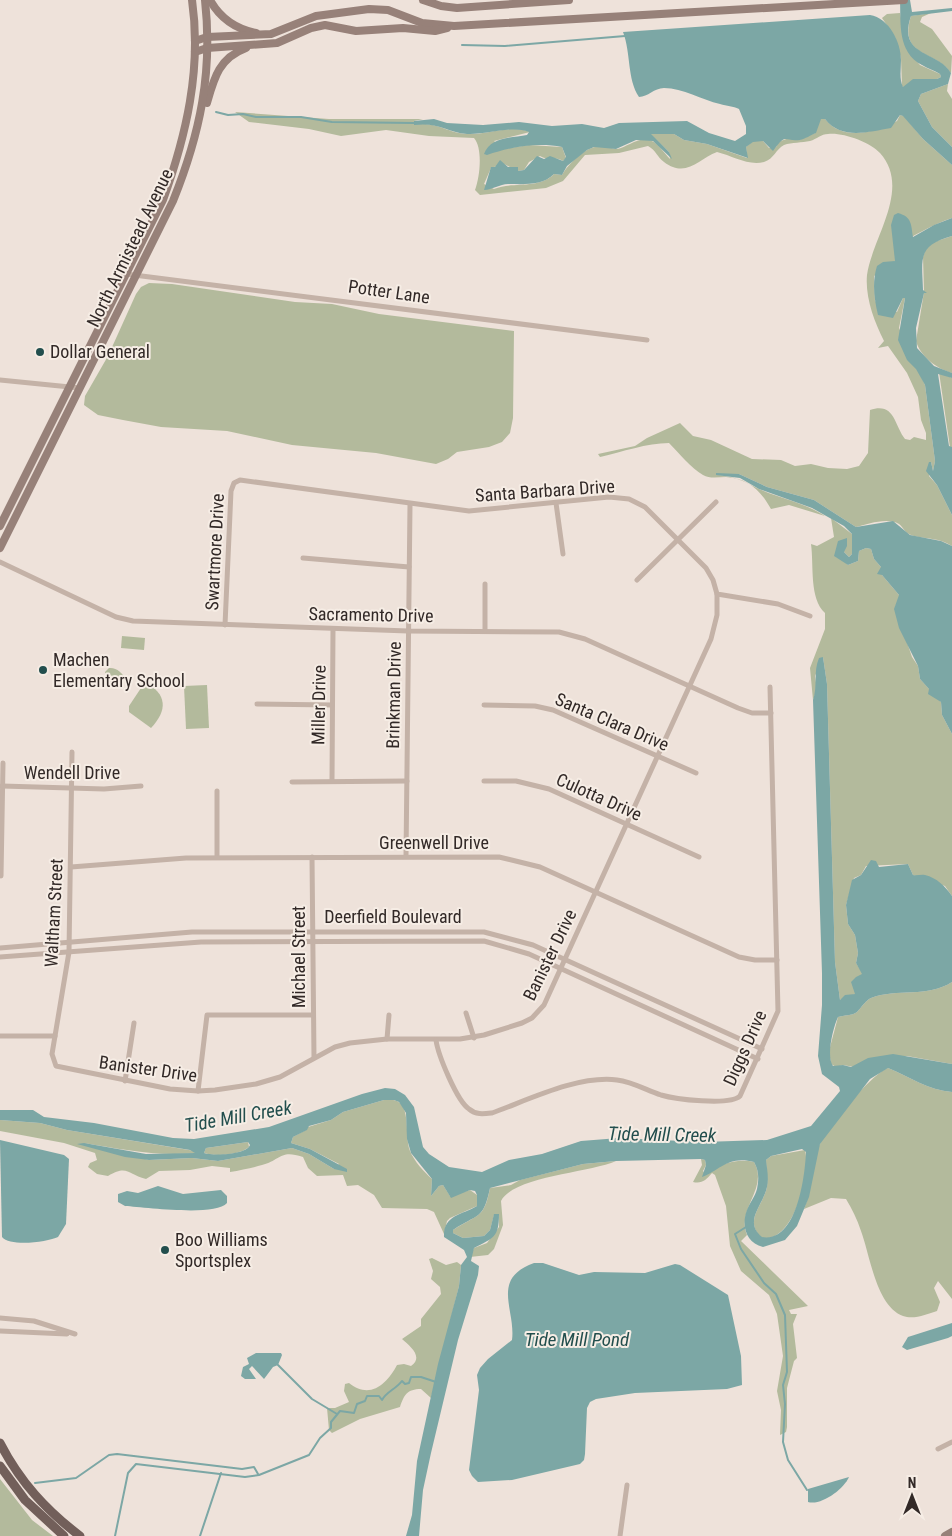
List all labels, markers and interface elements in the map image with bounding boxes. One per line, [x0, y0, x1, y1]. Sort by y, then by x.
street label: North Armistead Avenue [82, 165, 177, 330]
street label: Potter Lane [347, 275, 431, 308]
place label: Dollar General [50, 341, 150, 362]
marker: Dollar General [34, 346, 46, 358]
street label: Santa Barbara Drive [474, 475, 616, 506]
street label: Swartmore Drive [201, 493, 228, 611]
street label: Sacramento Drive [308, 603, 434, 626]
street label: Brinkman Drive [382, 641, 405, 749]
place label: Machen Elementary School [53, 649, 185, 691]
marker: Machen Elementary School [37, 664, 49, 676]
street label: Miller Drive [307, 665, 330, 745]
street label: Santa Clara Drive [552, 688, 672, 755]
street label: Wendell Drive [24, 762, 120, 783]
street label: Culotta Drive [553, 768, 645, 825]
street label: Greenwell Drive [379, 832, 489, 853]
street label: Waltham Street [40, 858, 67, 968]
street label: Michael Street [288, 906, 309, 1008]
street label: Deerfield Boulevard [324, 906, 462, 927]
street label: Banister Drive [518, 906, 581, 1004]
street label: Diggs Drive [719, 1007, 770, 1089]
street label: Banister Drive [98, 1051, 198, 1086]
water label: Tide Mill Creek [183, 1096, 294, 1137]
water label: Tide Mill Creek [608, 1122, 717, 1147]
place label: Boo Williams Sportsplex [175, 1229, 268, 1271]
marker: Boo Williams Sportsplex [159, 1244, 171, 1256]
water label: Tide Mill Pond [525, 1328, 630, 1351]
north arrow [887, 1471, 937, 1521]
text: N [908, 1475, 916, 1491]

